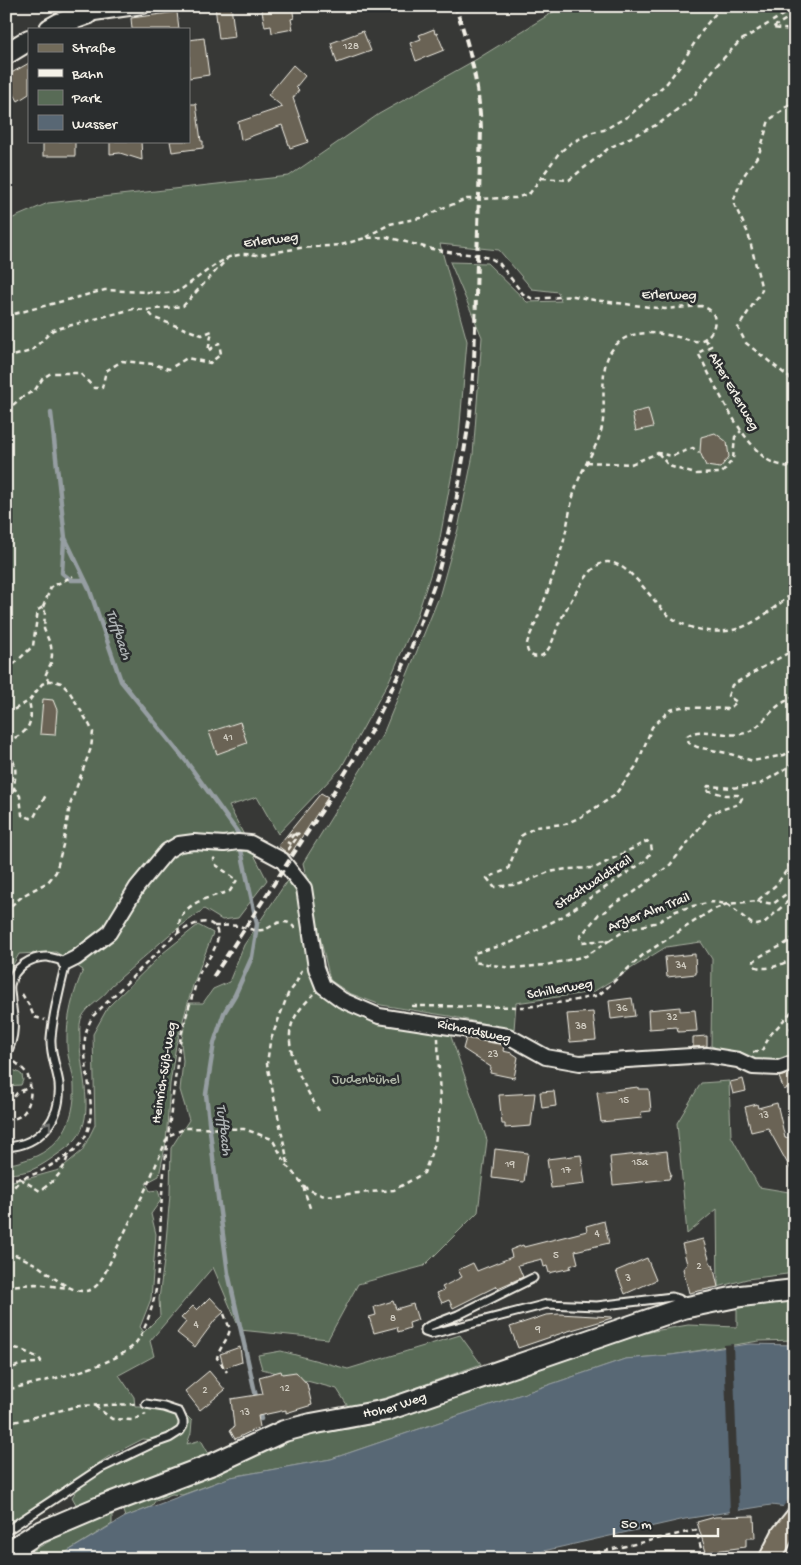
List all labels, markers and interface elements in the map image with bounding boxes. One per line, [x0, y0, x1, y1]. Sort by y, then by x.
legend [28, 28, 190, 142]
text: Straße [72, 40, 116, 58]
house number: 128 [342, 41, 359, 53]
text: Bahn [71, 66, 103, 84]
text: Park [71, 90, 102, 108]
text: Wasser [72, 116, 119, 134]
street label: Erlerweg [243, 229, 299, 253]
street label: Erlerweg [641, 287, 697, 305]
street label: Alter Erlerweg [704, 350, 762, 434]
water label: Tuffbach [101, 608, 135, 663]
house number: 41 [223, 732, 233, 744]
street label: Stadtwaldtrail [552, 852, 636, 914]
street label: Arzler Alm Trail [605, 890, 693, 936]
house number: 34 [675, 960, 687, 972]
street label: Schillerweg [526, 976, 594, 1004]
house number: 36 [615, 1003, 628, 1015]
house number: 32 [665, 1012, 678, 1024]
street label: Richardsweg [436, 1016, 512, 1048]
street label: Heinrich-Süß-Weg [149, 1021, 181, 1125]
house number: 38 [574, 1021, 587, 1033]
house number: 23 [487, 1049, 499, 1061]
park label: Judenbühel [332, 1072, 400, 1089]
house number: 15 [618, 1095, 629, 1107]
water label: Tuffbach [211, 1103, 235, 1158]
house number: 13 [758, 1110, 769, 1122]
one-way arrow [42, 1122, 51, 1131]
house number: 15a [631, 1157, 649, 1169]
house number: 19 [504, 1159, 515, 1171]
house number: 17 [560, 1165, 571, 1177]
house number: 4 [594, 1228, 600, 1240]
house number: 5 [553, 1250, 559, 1262]
house number: 2 [696, 1261, 702, 1273]
house number: 3 [624, 1273, 631, 1285]
house number: 8 [390, 1313, 396, 1325]
house number: 4 [193, 1319, 199, 1331]
house number: 9 [534, 1324, 541, 1336]
house number: 12 [279, 1383, 291, 1395]
house number: 2 [202, 1385, 208, 1397]
street label: Hoher Weg [362, 1388, 429, 1423]
house number: 13 [239, 1407, 250, 1419]
scale bar [614, 1505, 717, 1537]
text: 50 m [621, 1516, 652, 1534]

